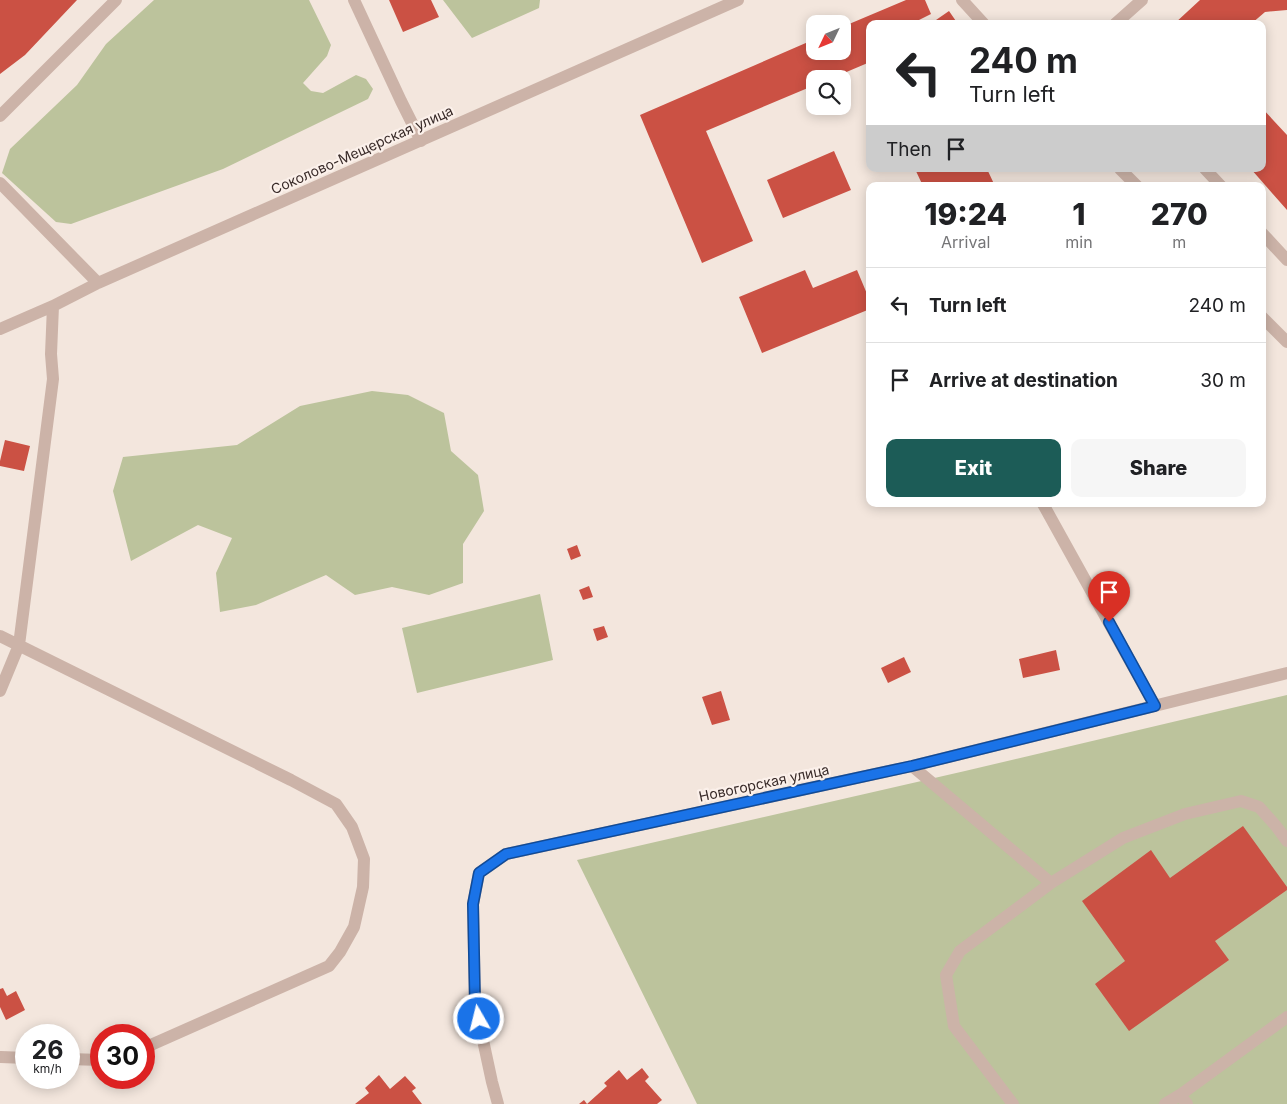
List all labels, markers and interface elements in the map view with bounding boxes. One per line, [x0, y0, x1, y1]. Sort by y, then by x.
north arrow [806, 15, 851, 60]
map controls [806, 15, 851, 115]
text: 240 m [969, 39, 1078, 81]
icon: left [886, 40, 951, 105]
button: search [806, 70, 851, 115]
text: Turn left [969, 81, 1055, 107]
street label: Соколово-Мещерская улица [268, 102, 455, 197]
icon: arrive [942, 135, 970, 163]
text: Then [886, 138, 932, 161]
text: 19:24 [924, 196, 1007, 232]
text: 1 [1072, 196, 1086, 232]
text: 270 [1151, 196, 1208, 232]
text: Arrival [941, 232, 990, 252]
text: min [1065, 232, 1093, 252]
text: m [1172, 232, 1186, 252]
icon: left [886, 291, 914, 319]
text: Turn left [929, 294, 1007, 317]
text: 240 m [1188, 294, 1246, 317]
icon: arrive [886, 366, 914, 394]
text: Arrive at destination [929, 369, 1118, 392]
text: 30 m [1200, 369, 1246, 392]
button: Exit [886, 439, 1061, 497]
button: Share [1071, 439, 1246, 497]
pin [1088, 571, 1130, 622]
icon: arrive [1095, 578, 1123, 606]
street label: Новогорская улица [697, 760, 831, 805]
position arrow [452, 992, 504, 1044]
speed limit sign: 30 [90, 1024, 155, 1089]
text: 26 [32, 1035, 63, 1065]
text: km/h [33, 1061, 62, 1076]

